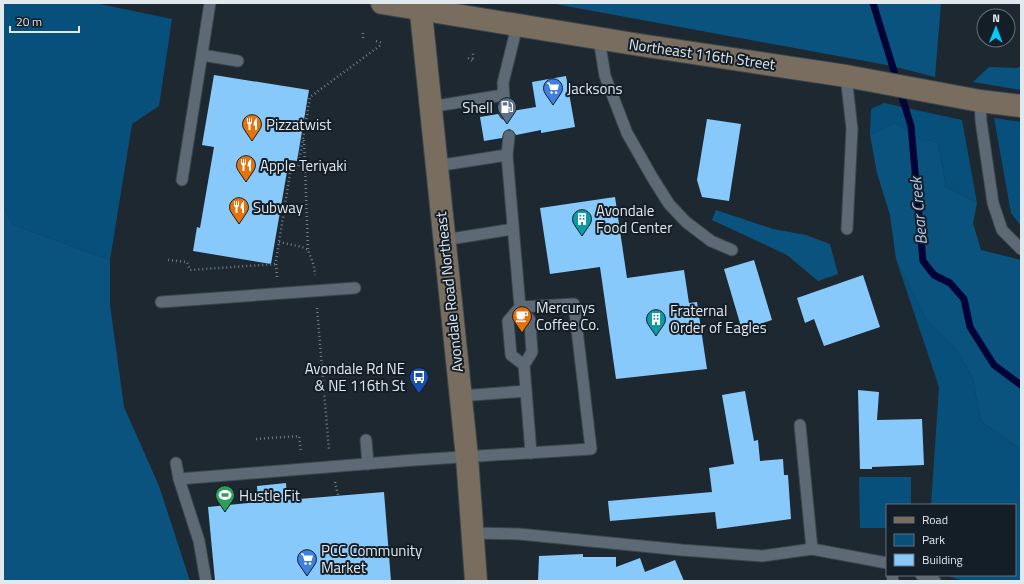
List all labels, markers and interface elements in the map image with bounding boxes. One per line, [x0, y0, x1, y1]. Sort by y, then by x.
scale bar [10, 8, 79, 34]
north arrow [976, 8, 1016, 48]
text: N [992, 10, 1000, 26]
text: 20 m [16, 12, 42, 31]
street label: Northeast 116th Street [627, 32, 777, 76]
supermarket icon: Jacksons [542, 77, 564, 105]
place label: Jacksons [567, 77, 623, 100]
place label: Shell [462, 96, 493, 119]
fuel station icon: Shell [496, 96, 518, 124]
restaurant icon: Pizzatwist [241, 113, 263, 141]
place label: Pizzatwist [266, 113, 332, 136]
restaurant icon: Apple Teriyaki [235, 154, 257, 182]
place label: Apple Teriyaki [260, 154, 347, 177]
water label: Bear Creek [903, 174, 933, 246]
restaurant icon: Subway [228, 196, 250, 224]
place label: Subway [253, 196, 303, 219]
place label: Avondale Food Center [596, 199, 672, 239]
building icon: Avondale Food Center [571, 208, 593, 236]
street label: Avondale Road Northeast [429, 210, 469, 373]
place label: Mercurys Coffee Co. [536, 296, 599, 336]
place label: Fraternal Order of Eagles [670, 299, 767, 339]
cafe icon: Mercurys Coffee Co. [511, 305, 533, 333]
building icon: Fraternal Order of Eagles [645, 308, 667, 336]
place label: Avondale Rd NE & NE 116th St [305, 357, 406, 397]
bus stop icon: Avondale Rd NE & NE 116th St [408, 366, 430, 394]
sports icon: Hustle Fit [214, 484, 236, 512]
place label: Hustle Fit [239, 484, 301, 507]
legend [886, 504, 1016, 576]
text: Road [922, 510, 948, 529]
text: Park [922, 530, 945, 549]
place label: PCC Community Market [321, 539, 422, 579]
supermarket icon: PCC Community Market [296, 548, 318, 576]
text: Building [922, 550, 963, 569]

